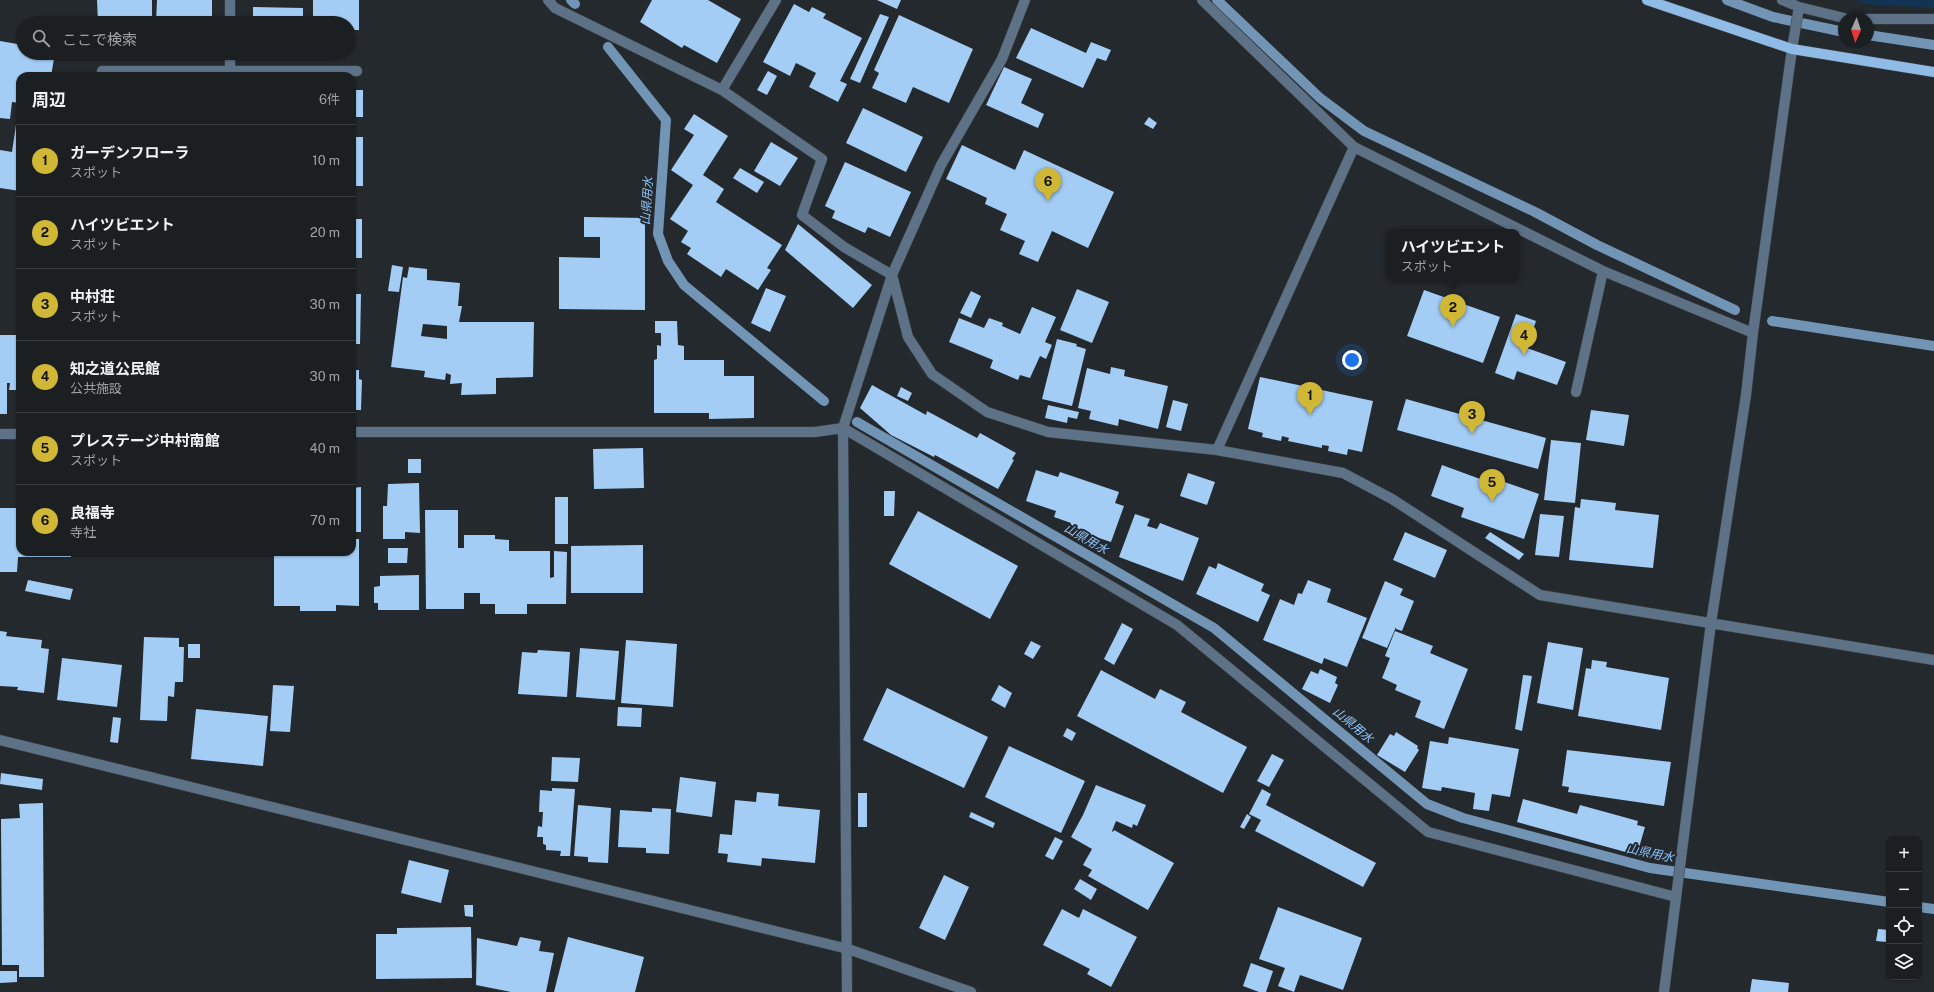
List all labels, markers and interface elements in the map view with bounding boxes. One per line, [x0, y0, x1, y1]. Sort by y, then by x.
north arrow [1838, 12, 1874, 48]
search box [16, 16, 356, 60]
icon: search [30, 27, 52, 49]
text: ここで検索 [62, 31, 137, 48]
text: 周辺 [32, 90, 66, 110]
text: 6件 [319, 92, 340, 107]
text: ガーデンフローラ [70, 144, 190, 161]
text: 1 [42, 153, 48, 168]
text: 10 m [312, 153, 340, 168]
text: スポット [70, 165, 122, 180]
pin: 6 [1035, 168, 1061, 201]
water label: 山県用水 [638, 175, 656, 225]
text: ハイツビエント [70, 216, 175, 233]
text: 2 [41, 225, 49, 240]
text: 20 m [310, 225, 340, 240]
popup [1386, 229, 1520, 281]
text: スポット [70, 237, 122, 252]
text: ハイツビエント [1401, 238, 1505, 255]
text: スポット [1401, 259, 1453, 274]
text: 中村荘 [70, 288, 115, 305]
pin: 2 [1440, 294, 1466, 327]
text: 3 [41, 297, 49, 312]
text: 30 m [310, 297, 340, 312]
text: スポット [70, 309, 122, 324]
pin: 4 [1511, 322, 1537, 355]
your location [1342, 350, 1362, 370]
text: 知之道公民館 [70, 360, 160, 377]
text: 4 [41, 369, 49, 384]
text: 30 m [310, 369, 340, 384]
text: 公共施設 [70, 381, 122, 396]
pin: 1 [1297, 382, 1323, 415]
pin: 3 [1459, 401, 1485, 434]
text: プレステージ中村南館 [70, 432, 220, 449]
text: 5 [41, 441, 49, 456]
text: 40 m [309, 441, 340, 456]
text: スポット [70, 453, 122, 468]
pin: 5 [1479, 469, 1505, 502]
text: 良福寺 [70, 504, 115, 521]
text: 6 [41, 513, 49, 528]
text: 70 m [310, 513, 340, 528]
water label: 山県用水 [1062, 521, 1112, 558]
text: 寺社 [70, 525, 96, 540]
water label: 山県用水 [1330, 704, 1377, 747]
map controls [1886, 836, 1922, 980]
button: + [1886, 836, 1922, 872]
water label: 山県用水 [1625, 841, 1677, 865]
button: − [1886, 872, 1922, 908]
button: locate [1886, 908, 1922, 944]
button: layers [1886, 944, 1922, 980]

